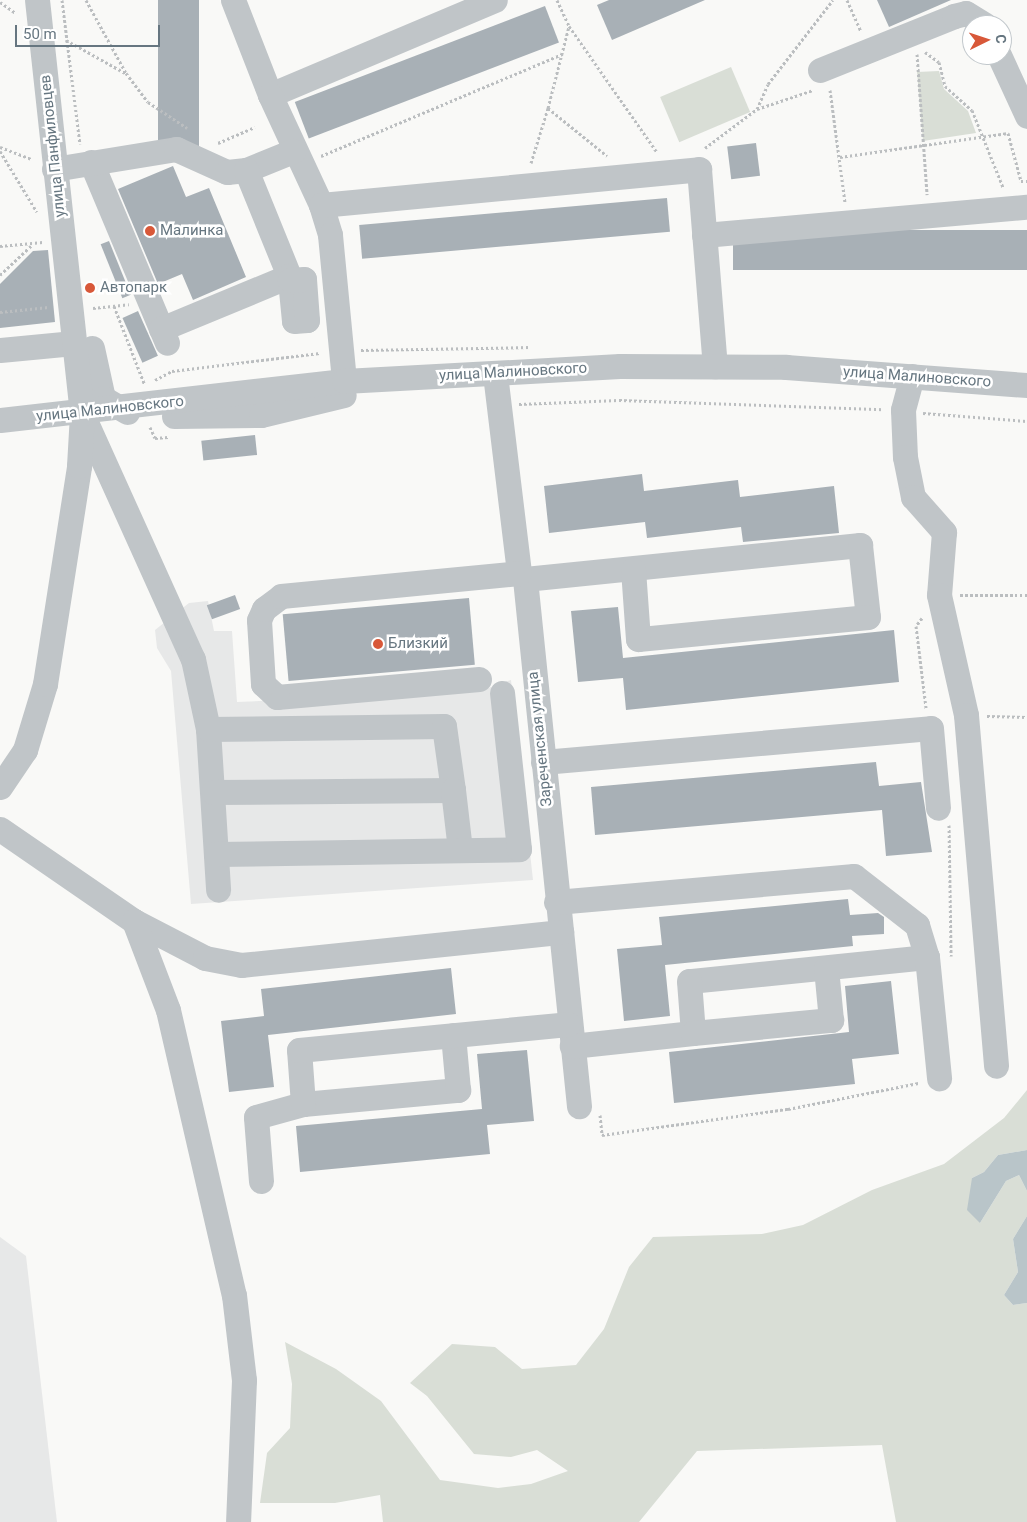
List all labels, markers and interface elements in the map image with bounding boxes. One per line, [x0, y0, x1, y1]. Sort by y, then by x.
scale bar [18, 15, 162, 47]
north arrow [962, 15, 1012, 65]
text: 50 m [23, 25, 57, 43]
text: С [993, 34, 1009, 44]
street label: улица Панфиловцев [37, 74, 69, 218]
place label: Малинка [160, 222, 224, 240]
marker: Малинка [144, 225, 156, 237]
place label: Автопарк [100, 279, 167, 297]
marker: Автопарк [84, 282, 96, 294]
street label: улица Малиновского [438, 359, 588, 385]
street label: улица Малиновского [842, 363, 992, 391]
street label: улица Малиновского [35, 392, 185, 426]
place label: Близкий [388, 635, 448, 653]
marker: Близкий [372, 638, 384, 650]
street label: Зареченская улица [524, 671, 556, 807]

